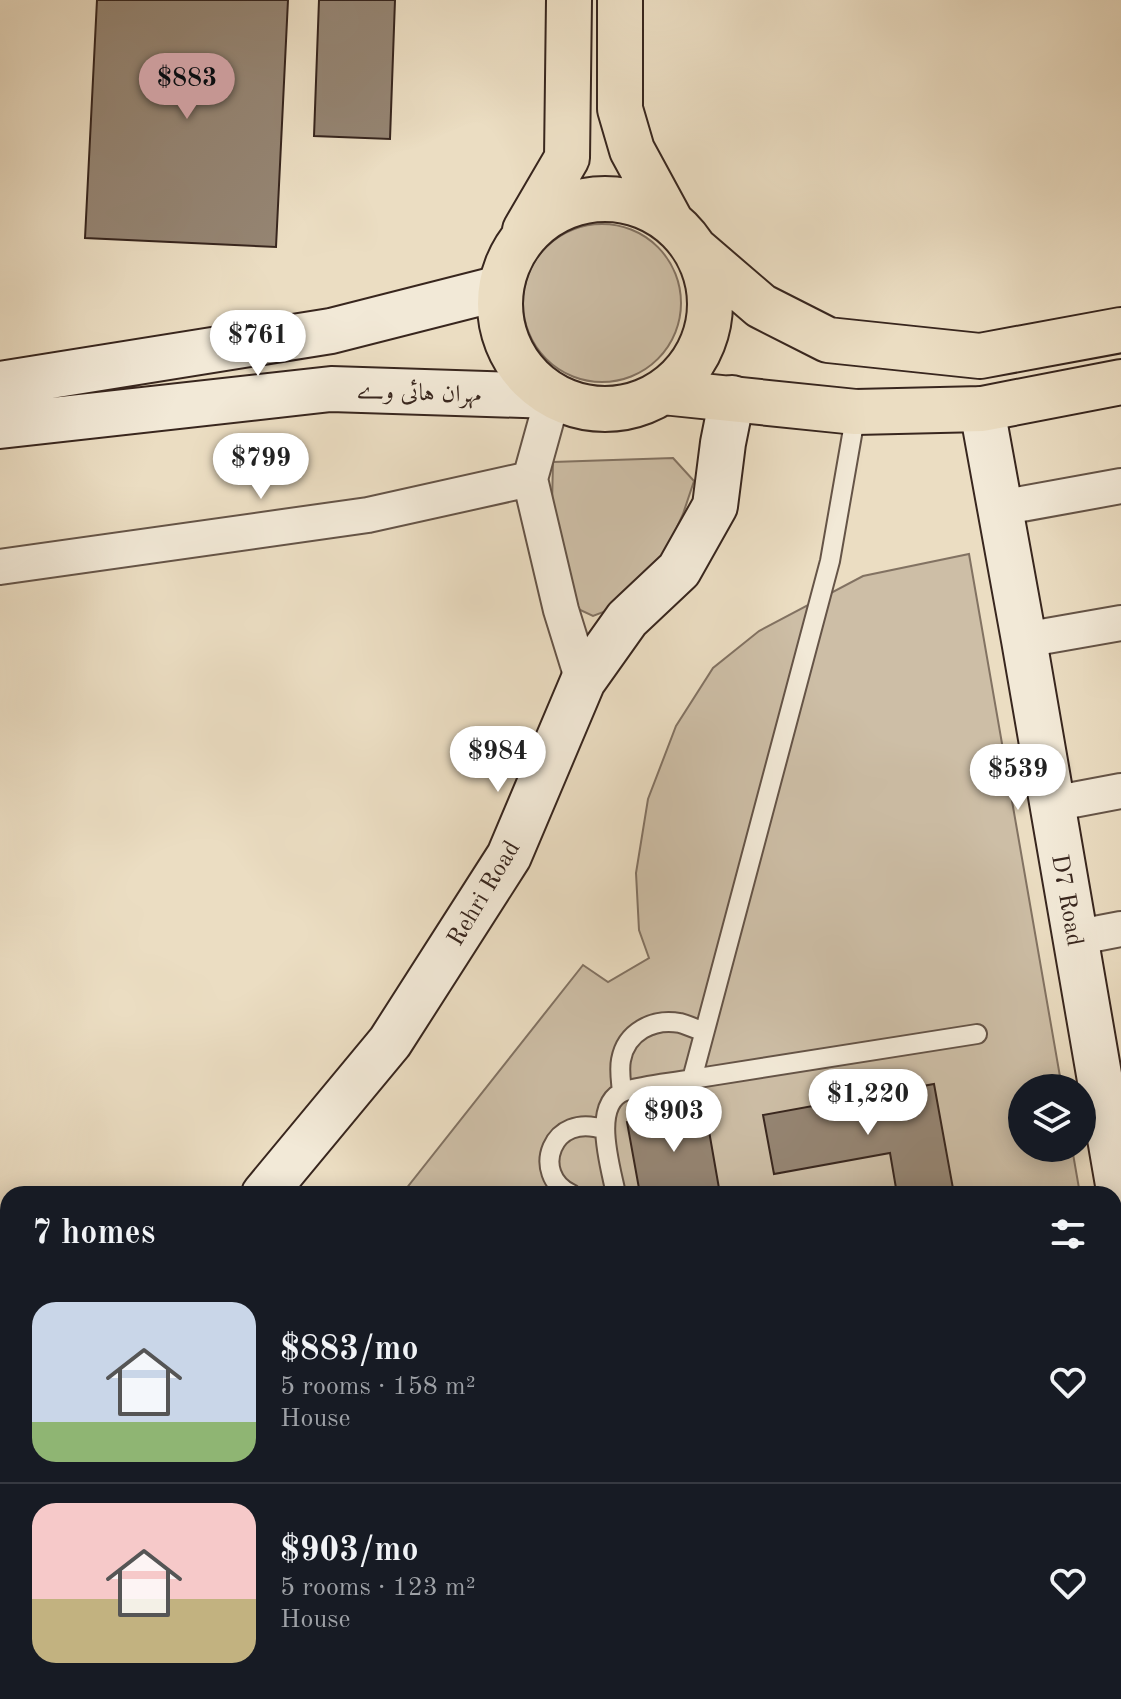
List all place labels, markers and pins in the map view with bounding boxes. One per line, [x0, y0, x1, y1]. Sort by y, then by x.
pin: $883 [140, 53, 234, 121]
pin: $761 [211, 310, 305, 378]
pin: $799 [214, 433, 308, 501]
pin: $984 [451, 726, 545, 794]
pin: $539 [971, 744, 1065, 812]
pin: $1,220 [803, 1069, 933, 1137]
pin: $903 [627, 1086, 721, 1154]

